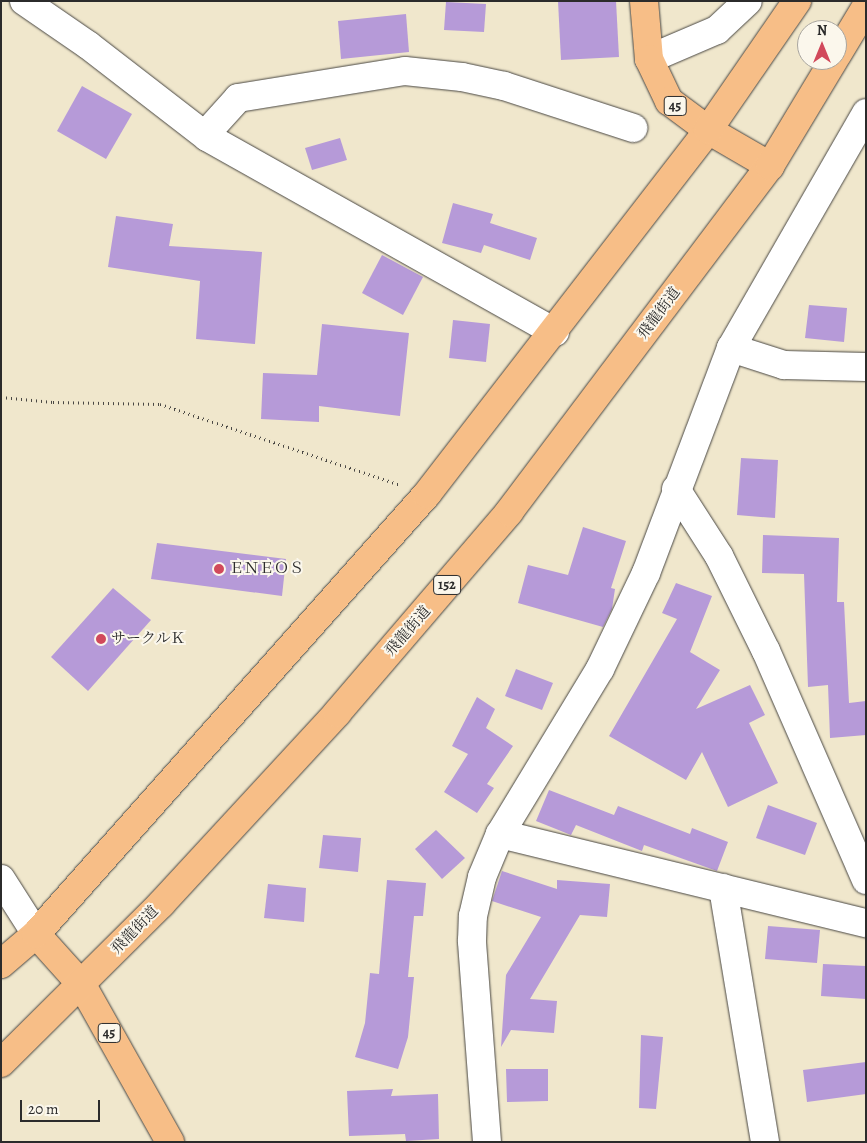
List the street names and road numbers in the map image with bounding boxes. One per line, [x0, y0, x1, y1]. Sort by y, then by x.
road number: 45 [662, 94, 688, 118]
street label: 飛龍街道 [634, 284, 684, 342]
road number: 152 [432, 574, 462, 596]
street label: 飛龍街道 [382, 602, 434, 660]
street label: 飛龍街道 [108, 902, 162, 958]
road number: 45 [96, 1021, 122, 1044]

